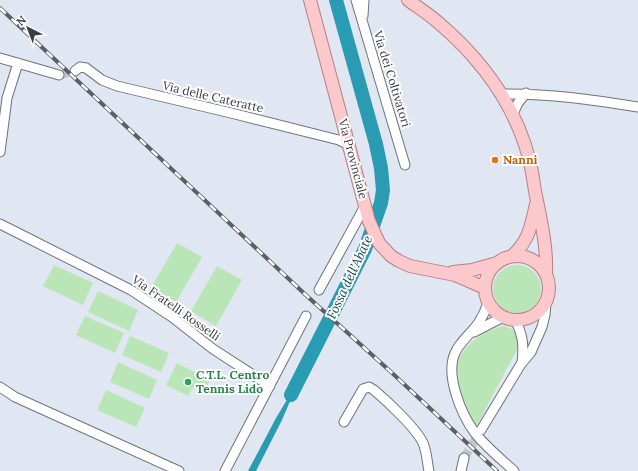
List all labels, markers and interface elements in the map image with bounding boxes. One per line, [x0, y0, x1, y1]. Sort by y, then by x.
north arrow [8, 8, 48, 48]
text: N [13, 12, 30, 29]
street label: Via dei Coltivatori [370, 28, 414, 129]
street label: Via delle Cateratte [160, 77, 265, 116]
street label: Via Provinciale [335, 116, 371, 201]
place label: Nanni [503, 152, 538, 167]
marker: Nanni [490, 155, 500, 165]
water label: Fossa dell'Abate [323, 233, 376, 322]
street label: Via Fratelli Rosselli [128, 271, 223, 344]
place label: C.T.L. Centro Tennis Lido [196, 367, 269, 396]
marker: C.T.L. Centro Tennis Lido [183, 377, 193, 387]

